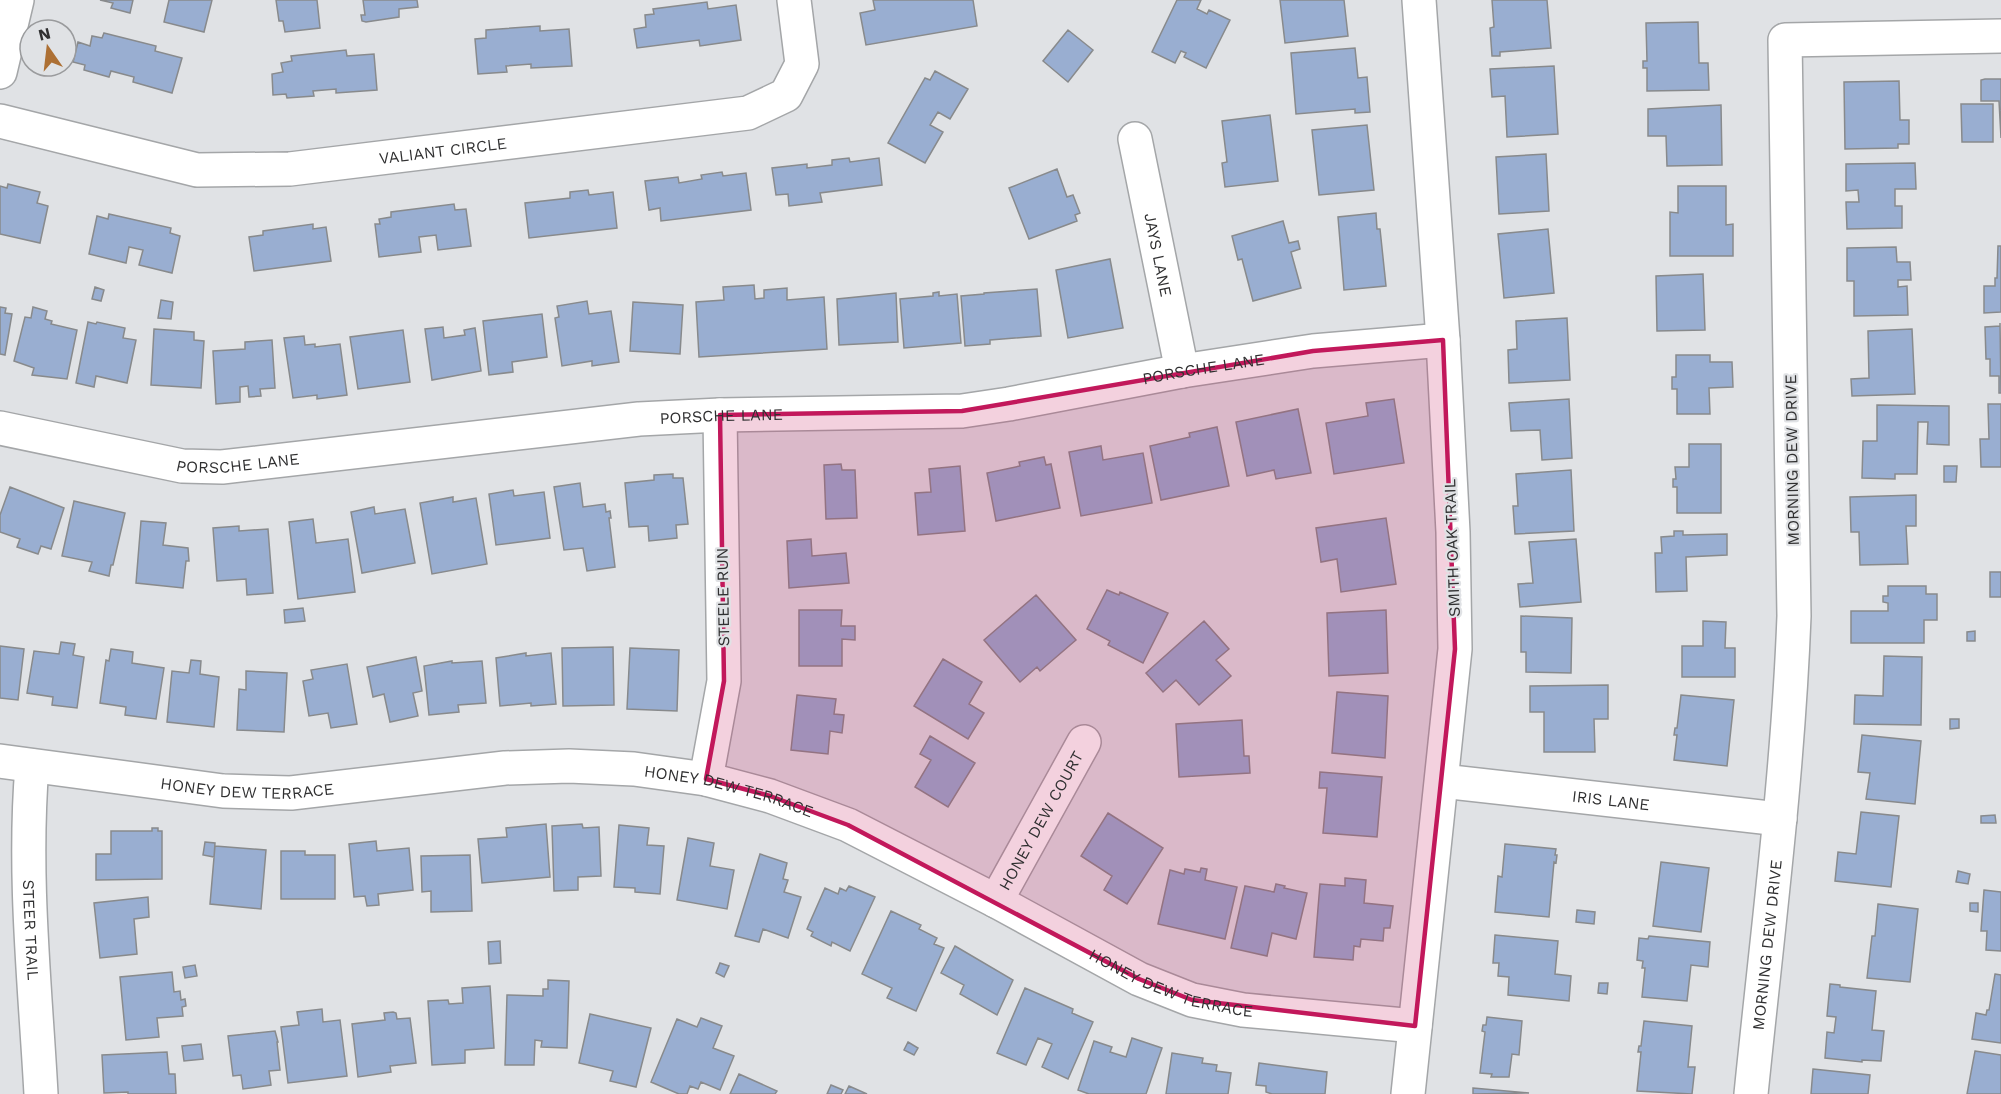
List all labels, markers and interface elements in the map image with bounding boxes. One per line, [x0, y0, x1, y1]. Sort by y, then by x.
north arrow [18, 18, 78, 78]
text: N [36, 23, 53, 45]
street label: VALIANT CIRCLE [378, 133, 508, 168]
street label: JAYS LANE [1141, 211, 1176, 298]
street label: PORSCHE LANE [1141, 349, 1266, 388]
street label: MORNING DEW DRIVE [1781, 374, 1803, 546]
street label: PORSCHE LANE [659, 404, 783, 427]
street label: PORSCHE LANE [175, 449, 300, 477]
street label: SMITH OAK TRAIL [1440, 478, 1464, 617]
street label: STEELE RUN [713, 547, 733, 647]
street label: HONEY DEW COURT [994, 747, 1087, 893]
street label: HONEY DEW TERRACE [643, 761, 816, 821]
street label: HONEY DEW TERRACE [159, 773, 335, 803]
street label: IRIS LANE [1571, 786, 1651, 814]
street label: MORNING DEW DRIVE [1748, 859, 1785, 1031]
street label: STEER TRAIL [20, 879, 43, 981]
street label: HONEY DEW TERRACE [1086, 944, 1254, 1020]

